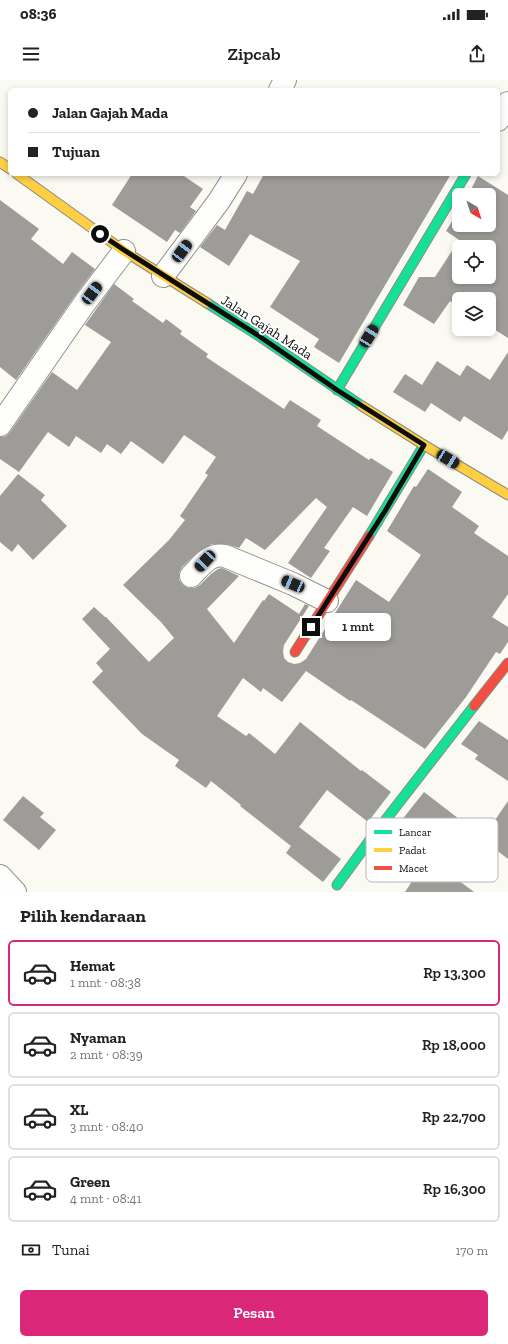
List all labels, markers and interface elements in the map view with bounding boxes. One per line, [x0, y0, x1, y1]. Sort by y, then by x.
text: 08:36 [20, 5, 56, 23]
icon: menu [20, 43, 42, 65]
text: Zipcab [227, 43, 281, 65]
icon: share [466, 43, 488, 65]
text: Jalan Gajah Mada [52, 104, 168, 122]
text: Tujuan [52, 143, 100, 161]
north arrow [452, 188, 496, 232]
map controls [452, 188, 496, 336]
route start [91, 225, 109, 243]
car [170, 238, 194, 264]
button: locate [452, 240, 496, 284]
car [80, 280, 104, 306]
street label: Jalan Gajah Mada [218, 292, 316, 363]
button: layers [452, 292, 496, 336]
car [358, 323, 380, 349]
car [435, 448, 461, 470]
car [192, 548, 218, 574]
car [280, 574, 306, 594]
callout: 1 mnt [325, 613, 391, 641]
route end [302, 618, 320, 636]
text: 1 mnt [342, 619, 374, 634]
legend [366, 818, 498, 882]
text: Lancar [399, 826, 432, 839]
text: Padat [399, 844, 427, 857]
text: Macet [399, 862, 429, 875]
text: Pilih kendaraan [20, 905, 146, 927]
icon: car [22, 955, 58, 991]
text: Hemat [70, 957, 115, 975]
text: Rp 13,300 [423, 964, 486, 982]
text: 1 mnt · 08:38 [70, 975, 141, 990]
icon: car [22, 1027, 58, 1063]
text: Nyaman [70, 1029, 126, 1047]
text: Rp 18,000 [422, 1036, 486, 1054]
text: 2 mnt · 08:39 [70, 1047, 143, 1062]
icon: car [22, 1099, 58, 1135]
text: XL [70, 1101, 88, 1119]
text: Rp 22,700 [422, 1108, 486, 1126]
text: 3 mnt · 08:40 [70, 1119, 143, 1134]
icon: car [22, 1171, 58, 1207]
text: Green [70, 1173, 110, 1191]
text: Rp 16,300 [423, 1180, 486, 1198]
text: 4 mnt · 08:41 [70, 1191, 142, 1206]
icon: cash [20, 1239, 42, 1261]
text: Tunai [52, 1241, 90, 1259]
text: 170 m [455, 1243, 488, 1258]
button: Pesan [20, 1290, 488, 1336]

